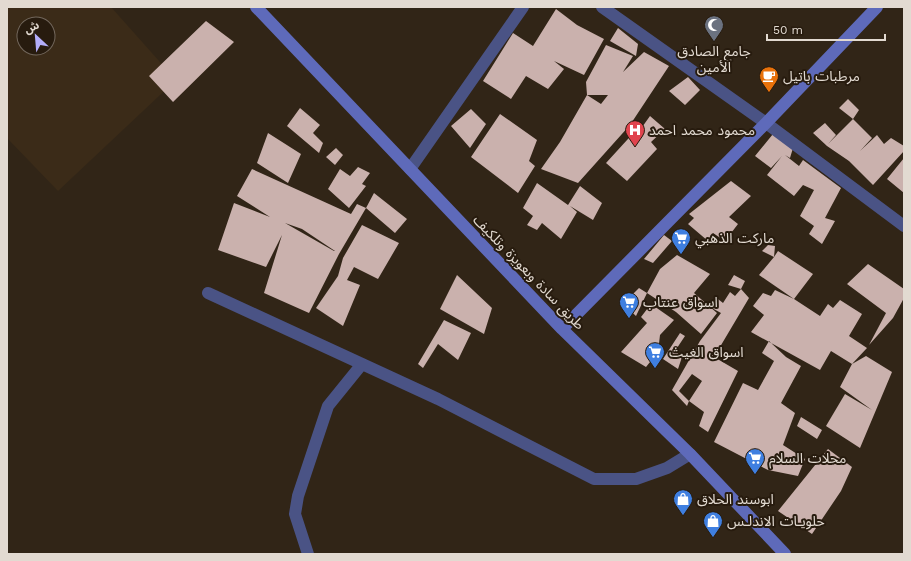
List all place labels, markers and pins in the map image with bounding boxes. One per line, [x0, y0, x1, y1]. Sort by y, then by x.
mosque icon: جامع الصادق الأمين [703, 14, 725, 42]
place label: جامع الصادق الأمين [677, 43, 751, 76]
cafe icon: مرطبات باتيل [758, 65, 780, 93]
place label: مرطبات باتيل [783, 68, 860, 85]
hospital icon: محمود محمد احمد [624, 119, 646, 147]
place label: محمود محمد احمد [649, 122, 755, 139]
supermarket icon: ماركت الذهبي [670, 227, 692, 255]
place label: ماركت الذهبي [695, 230, 774, 249]
supermarket icon: اسواق عنتاب [618, 291, 640, 319]
place label: اسواق عنتاب [643, 294, 718, 311]
supermarket icon: اسواق الغيث [644, 341, 666, 369]
place label: اسواق الغيث [669, 344, 744, 361]
supermarket icon: محلات السلام [744, 447, 766, 475]
place label: محلات السلام [769, 450, 846, 469]
shop icon: ابوسند الحلاق [672, 488, 694, 516]
place label: ابوسند الحلاق [697, 491, 774, 508]
shop icon: حلويـات الاندلـس [702, 510, 724, 538]
place label: حلويـات الاندلـس [727, 513, 825, 530]

